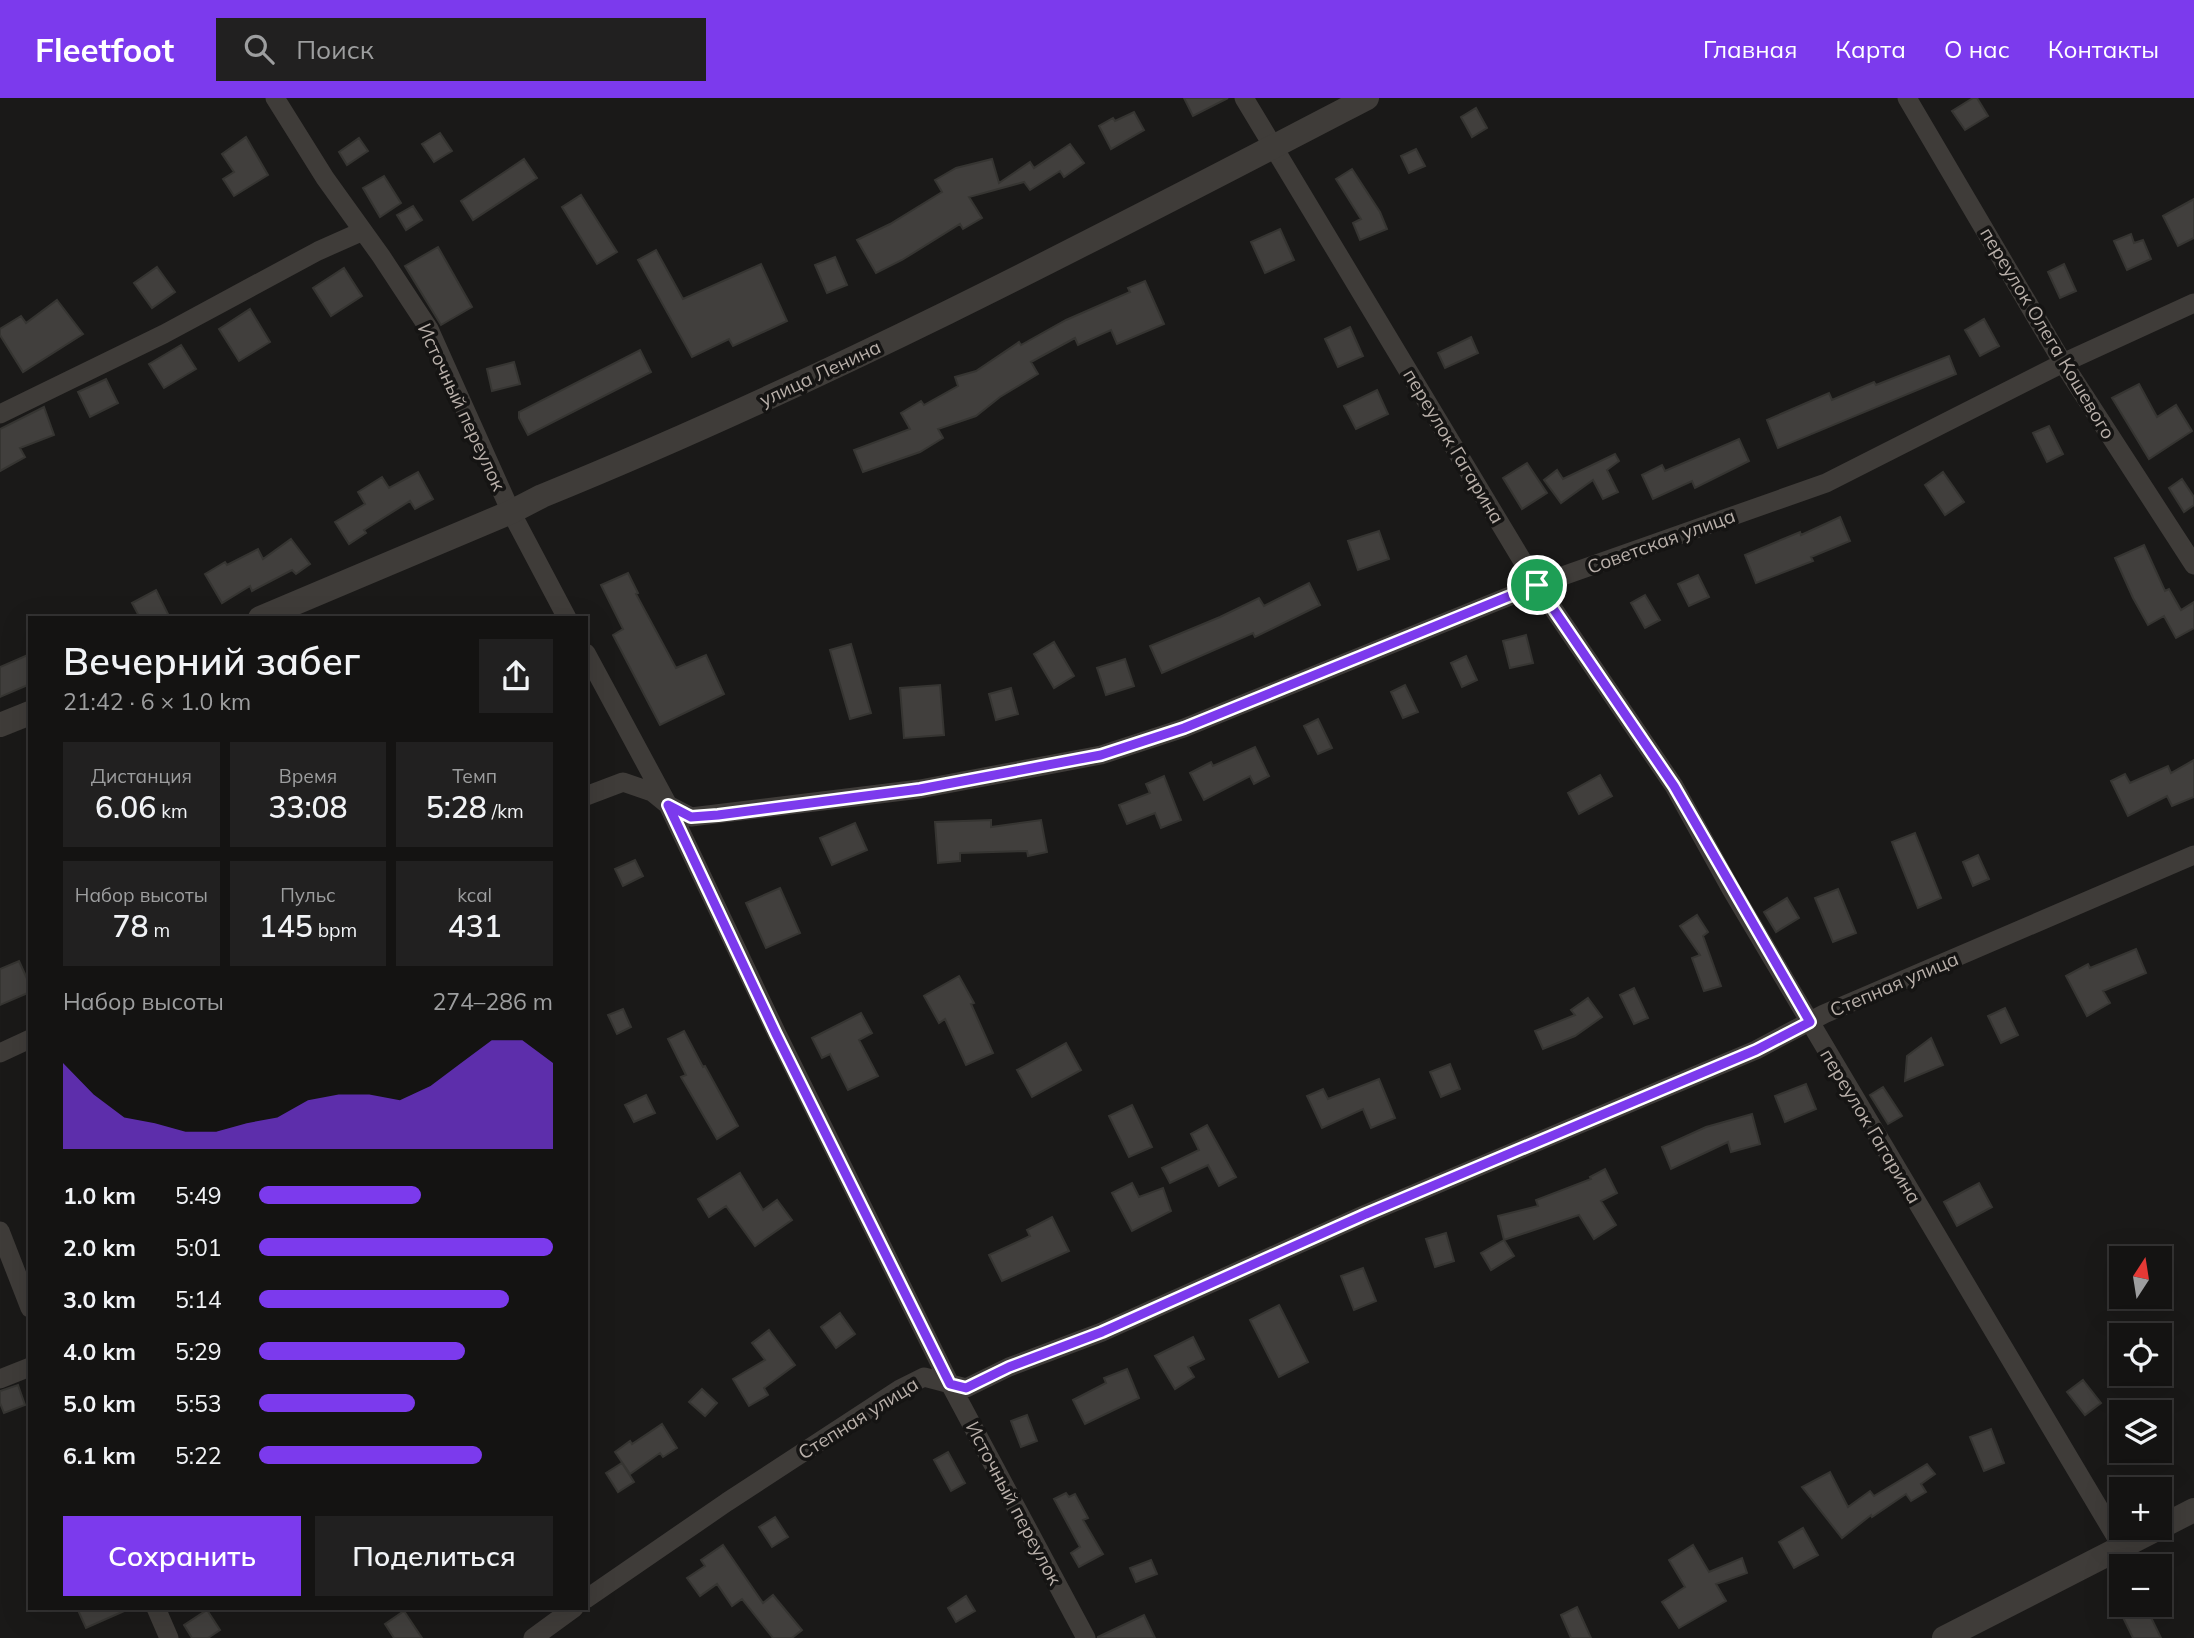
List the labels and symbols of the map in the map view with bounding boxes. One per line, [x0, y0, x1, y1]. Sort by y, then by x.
street label: переулок Олега Кошевого [1975, 223, 2121, 443]
street label: Источный переулок [413, 320, 512, 495]
street label: улица Ленина [756, 334, 884, 412]
street label: переулок Гагарина [1398, 364, 1510, 528]
street label: Советская улица [1584, 503, 1738, 579]
pin [1507, 555, 1567, 615]
street label: Степная улица [1826, 946, 1962, 1022]
street label: переулок Гагарина [1815, 1044, 1927, 1208]
north arrow [2109, 1246, 2172, 1309]
street label: Степная улица [793, 1371, 923, 1465]
street label: Источный переулок [961, 1417, 1068, 1590]

